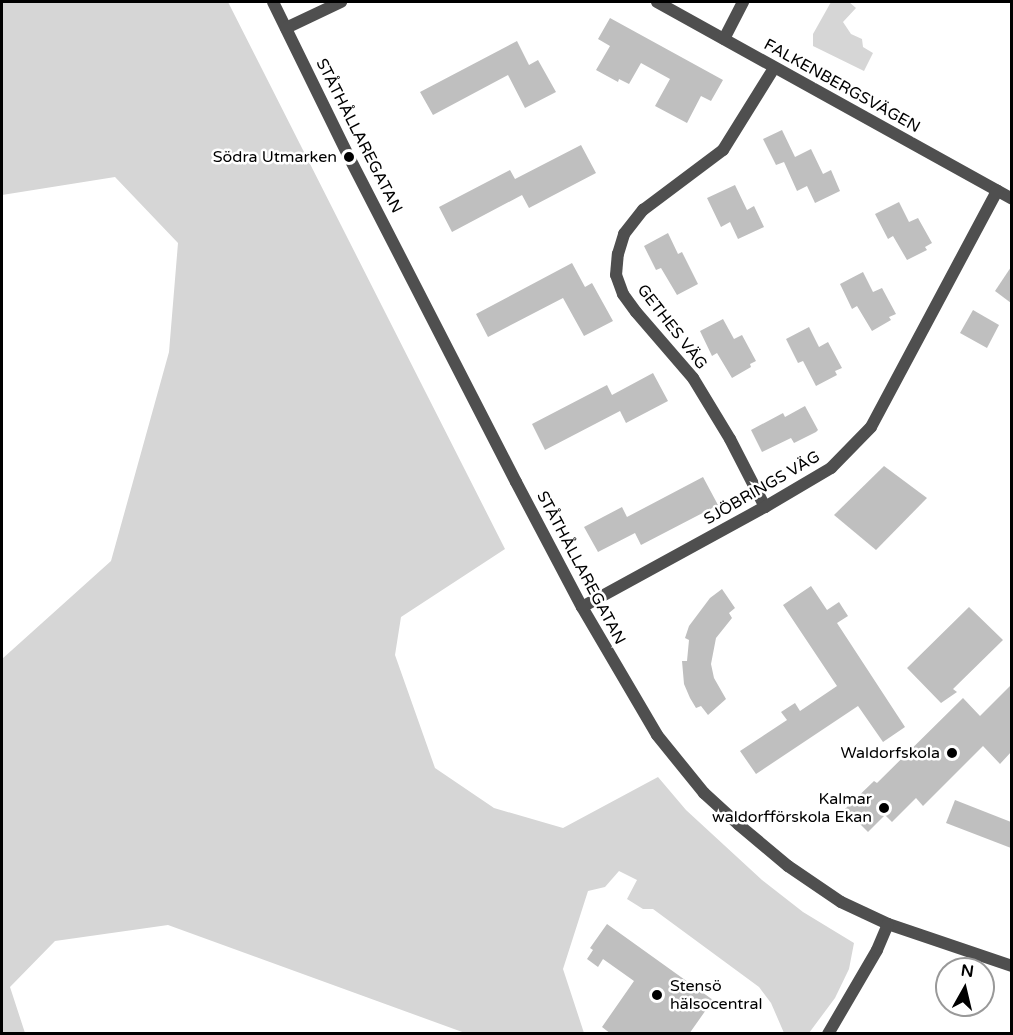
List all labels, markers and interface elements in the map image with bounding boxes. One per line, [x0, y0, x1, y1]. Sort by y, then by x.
street label: FALKENBERGSVÄGEN [761, 35, 923, 137]
street label: STÅTHÅLLAREGATAN [312, 56, 406, 216]
place label: Södra Utmarken [213, 147, 337, 167]
marker: Södra Utmarken [342, 150, 356, 164]
street label: GETHES VÄG [633, 281, 711, 373]
street label: SJÖBRINGS VÄG [701, 447, 823, 529]
street label: STÅTHÅLLAREGATAN [532, 488, 630, 648]
place label: Waldorfskola [840, 743, 940, 763]
marker: Waldorfskola [945, 746, 959, 760]
place label: Kalmar waldorfförskola Ekan [712, 789, 872, 827]
marker: Kalmar waldorfförskola Ekan [877, 801, 891, 815]
north arrow [935, 957, 995, 1017]
text: N [959, 960, 975, 982]
place label: Stensö hälsocentral [670, 976, 762, 1014]
marker: Stensö hälsocentral [648, 986, 666, 1004]

